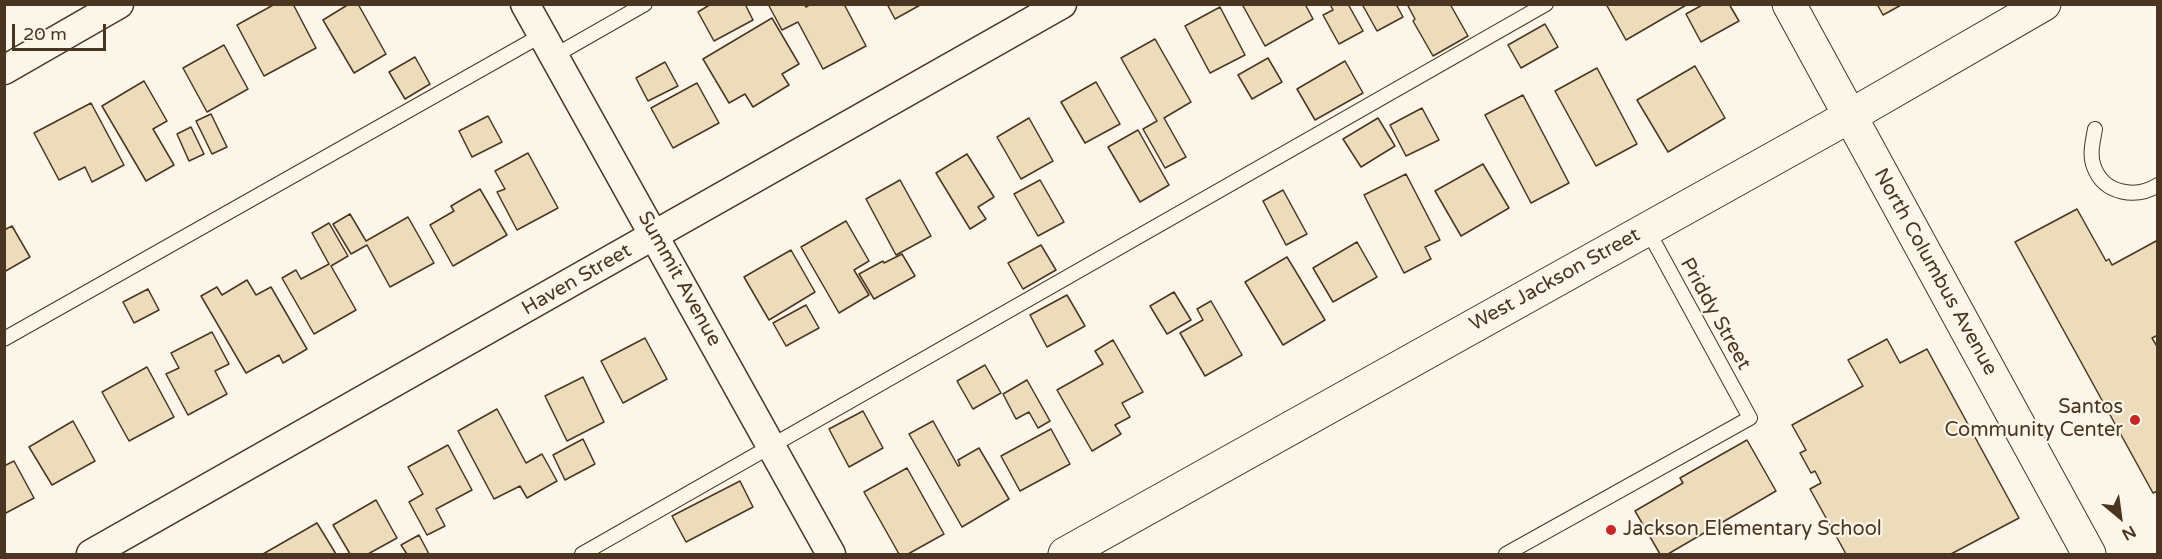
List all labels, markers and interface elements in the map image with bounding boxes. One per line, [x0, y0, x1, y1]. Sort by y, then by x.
scale bar [15, 12, 110, 50]
text: 20 m [23, 23, 67, 45]
street label: North Columbus Avenue [1868, 164, 2002, 380]
street label: Summit Avenue [632, 207, 726, 351]
street label: West Jackson Street [1466, 223, 1644, 337]
street label: Haven Street [518, 239, 636, 321]
street label: Priddy Street [1674, 254, 1756, 374]
place label: Santos Community Center [1944, 396, 2123, 443]
marker: Santos Community Center [2128, 413, 2142, 427]
north arrow [2090, 487, 2150, 547]
place label: Jackson Elementary School [1623, 518, 1882, 542]
text: N [2118, 521, 2139, 545]
marker: Jackson Elementary School [1604, 523, 1618, 537]

